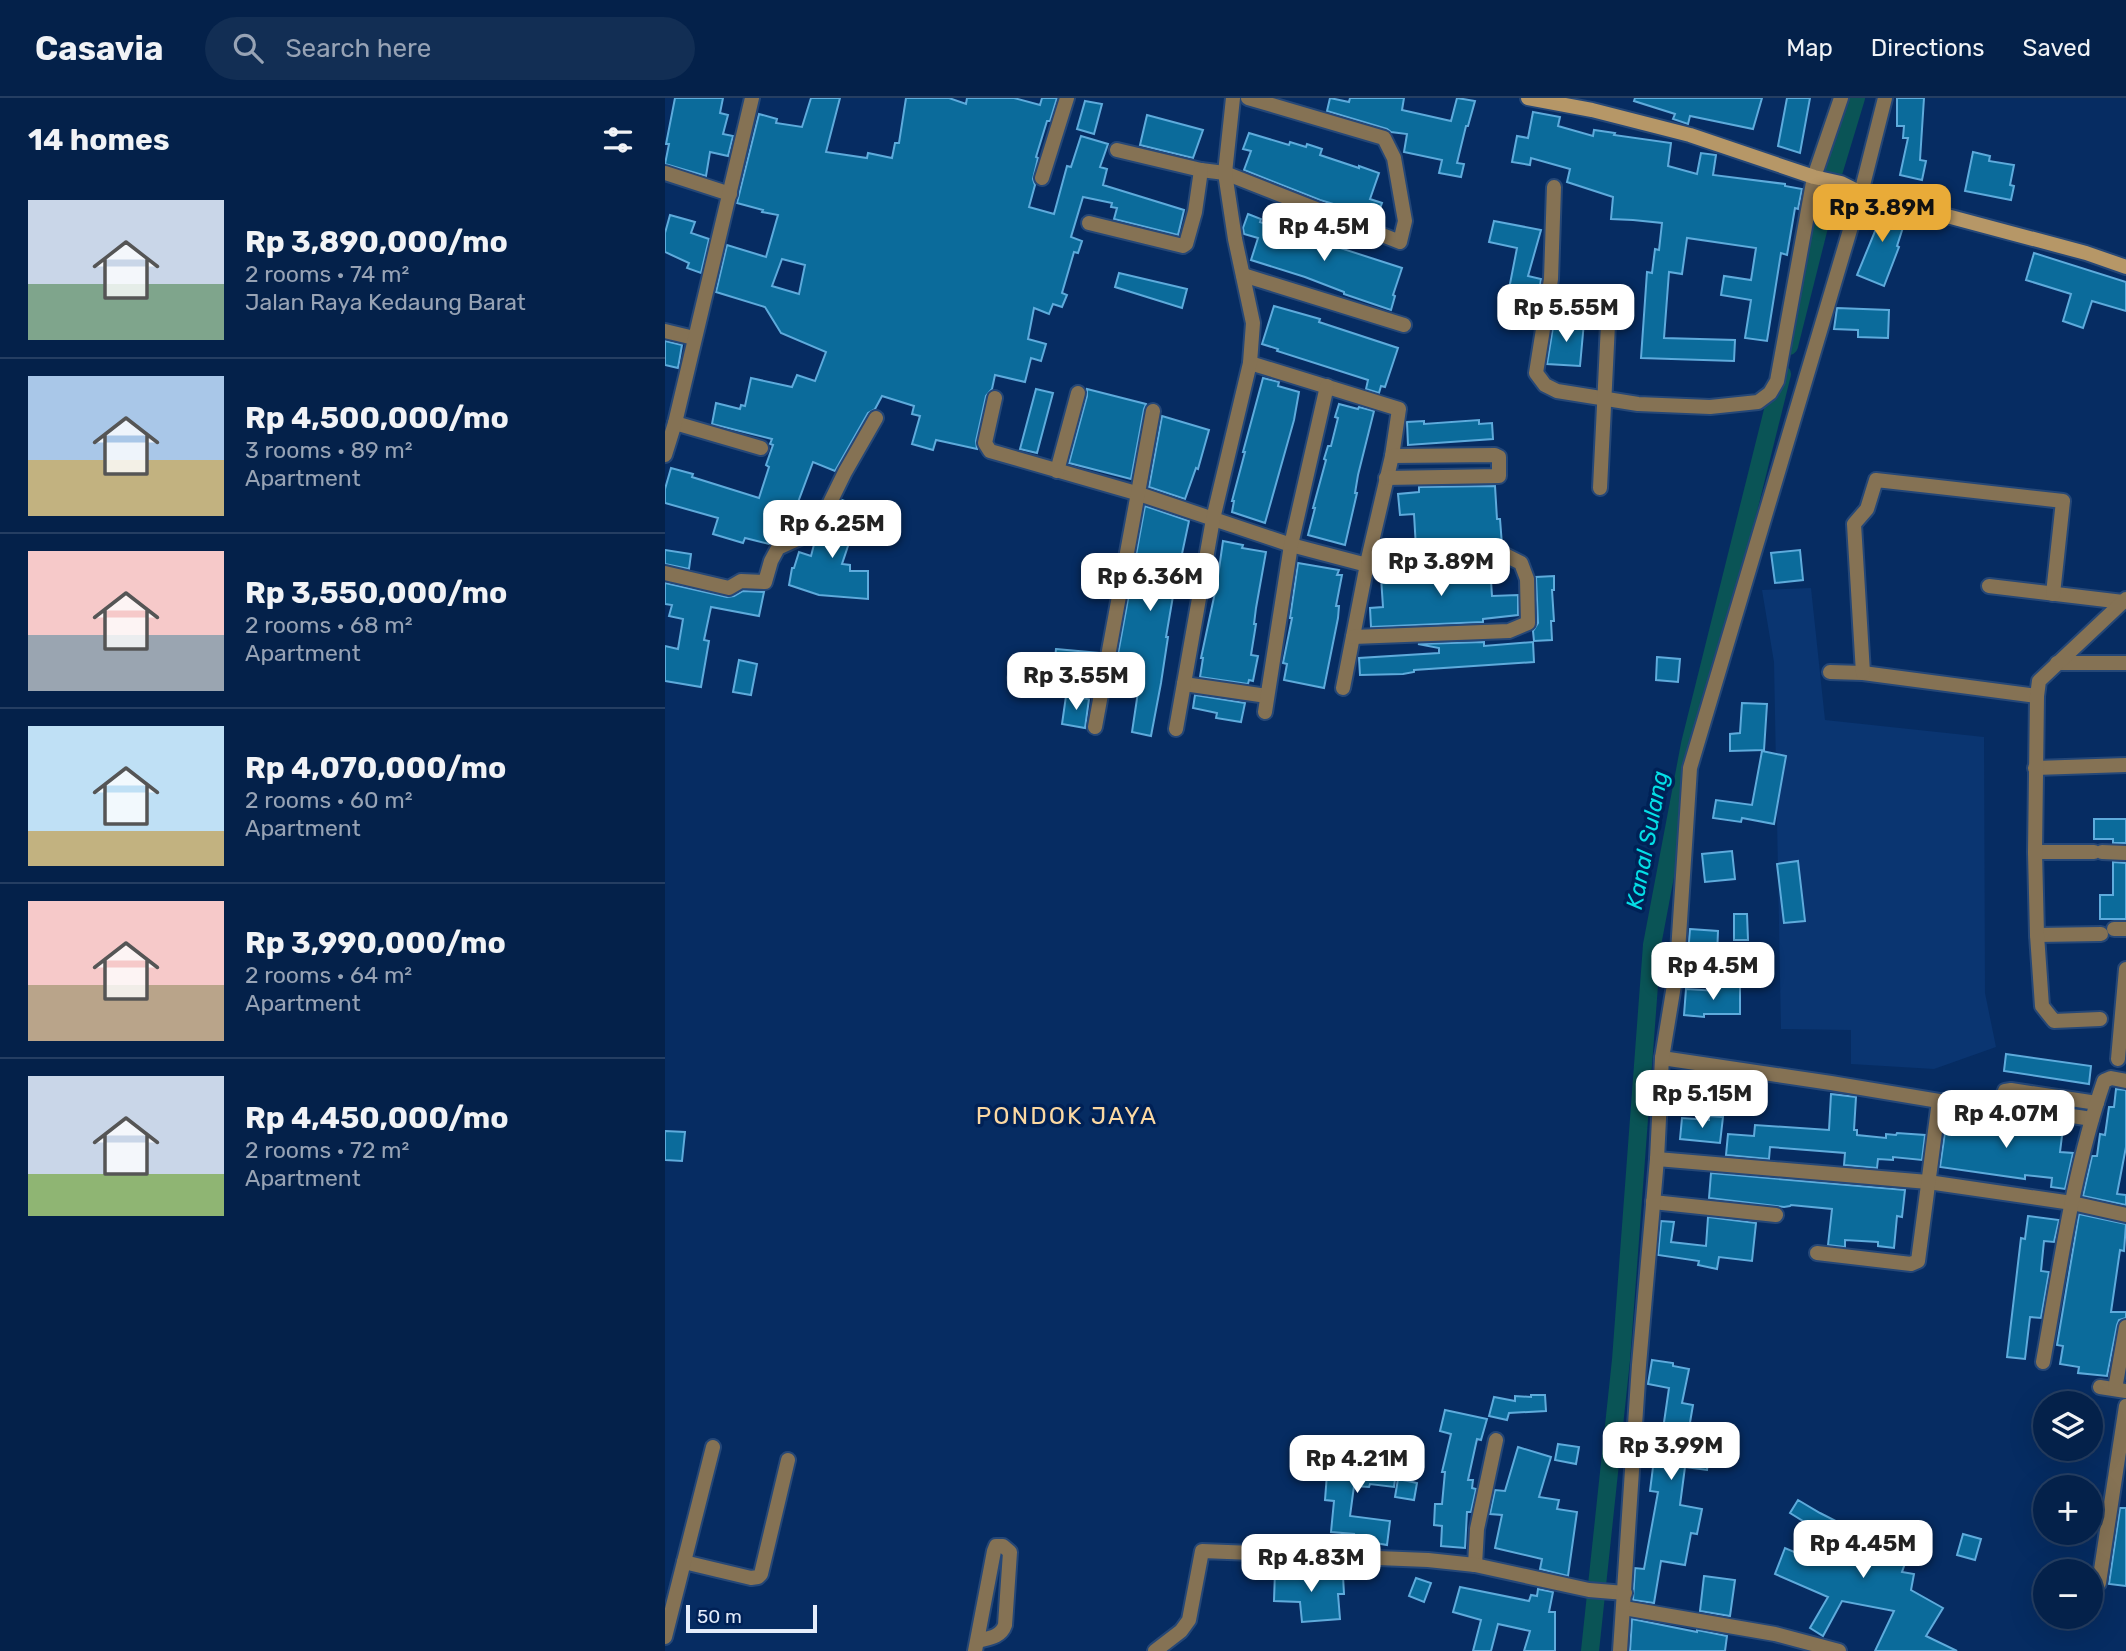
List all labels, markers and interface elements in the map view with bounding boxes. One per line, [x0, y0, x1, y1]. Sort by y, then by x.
search box [205, 17, 695, 80]
text: Casavia [35, 29, 163, 68]
icon: search [229, 29, 267, 67]
text: Search here [285, 33, 431, 64]
text: Map [1786, 34, 1833, 62]
text: Directions [1871, 34, 1984, 62]
text: Saved [2022, 34, 2091, 62]
icon: filters [599, 121, 637, 159]
text: 14 homes [28, 122, 170, 158]
pin: Rp 3.89M [1810, 184, 1954, 244]
text: Rp 3.89M [1829, 193, 1935, 221]
pin: Rp 4.5M [1259, 204, 1389, 263]
text: Rp 4.5M [1278, 212, 1370, 240]
text: Rp 3,890,000/mo [245, 224, 508, 260]
icon: home [84, 228, 168, 312]
text: 2 rooms · 74 m² [245, 260, 409, 288]
pin: Rp 5.55M [1494, 285, 1638, 344]
text: Jalan Raya Kedaung Barat [245, 288, 526, 316]
text: Rp 5.55M [1513, 293, 1619, 321]
text: Rp 4,500,000/mo [245, 400, 509, 436]
icon: home [84, 404, 168, 488]
text: 3 rooms · 89 m² [245, 436, 413, 464]
text: Apartment [245, 464, 361, 492]
pin: Rp 6.25M [760, 500, 904, 560]
text: Rp 6.25M [779, 509, 885, 537]
pin: Rp 3.89M [1369, 538, 1513, 598]
text: Rp 3.89M [1388, 547, 1494, 575]
pin: Rp 6.36M [1078, 554, 1222, 613]
text: Rp 6.36M [1097, 562, 1203, 590]
text: Rp 3,550,000/mo [245, 575, 507, 611]
icon: home [84, 579, 168, 663]
text: 2 rooms · 68 m² [245, 611, 413, 639]
text: Apartment [245, 639, 361, 667]
pin: Rp 3.55M [1004, 652, 1148, 712]
text: Rp 3.55M [1023, 661, 1129, 689]
text: Rp 4,070,000/mo [245, 750, 506, 786]
icon: home [84, 754, 168, 838]
water label: Kanal Sulang [1620, 768, 1674, 912]
text: 2 rooms · 60 m² [245, 786, 413, 814]
text: Apartment [245, 814, 361, 842]
text: Rp 3,990,000/mo [245, 925, 506, 961]
icon: home [84, 929, 168, 1013]
pin: Rp 4.5M [1648, 942, 1778, 1002]
text: Rp 4.5M [1667, 951, 1759, 979]
text: 2 rooms · 64 m² [245, 961, 412, 989]
text: Apartment [245, 989, 361, 1017]
pin: Rp 5.15M [1630, 1070, 1774, 1130]
text: Rp 5.15M [1652, 1079, 1752, 1107]
pin: Rp 4.07M [1934, 1090, 2078, 1150]
text: Rp 4.07M [1953, 1099, 2059, 1127]
text: Rp 4,450,000/mo [245, 1100, 509, 1136]
district label: PONDOK JAYA [976, 1102, 1158, 1130]
icon: home [84, 1104, 168, 1188]
text: 2 rooms · 72 m² [245, 1136, 409, 1164]
text: Apartment [245, 1164, 361, 1192]
map controls [2033, 1391, 2103, 1629]
button: layers [2033, 1391, 2103, 1461]
pin: Rp 3.99M [1599, 1422, 1743, 1482]
text: Rp 3.99M [1619, 1431, 1723, 1459]
pin: Rp 4.21M [1285, 1436, 1429, 1495]
text: Rp 4.21M [1306, 1444, 1408, 1472]
button: + [2033, 1475, 2103, 1545]
pin: Rp 4.45M [1791, 1520, 1935, 1580]
text: Rp 4.45M [1810, 1529, 1916, 1557]
pin: Rp 4.83M [1239, 1534, 1383, 1594]
text: Rp 4.83M [1257, 1543, 1365, 1571]
button: − [2033, 1559, 2103, 1629]
scale bar [686, 1602, 817, 1634]
text: 50 m [697, 1605, 742, 1628]

